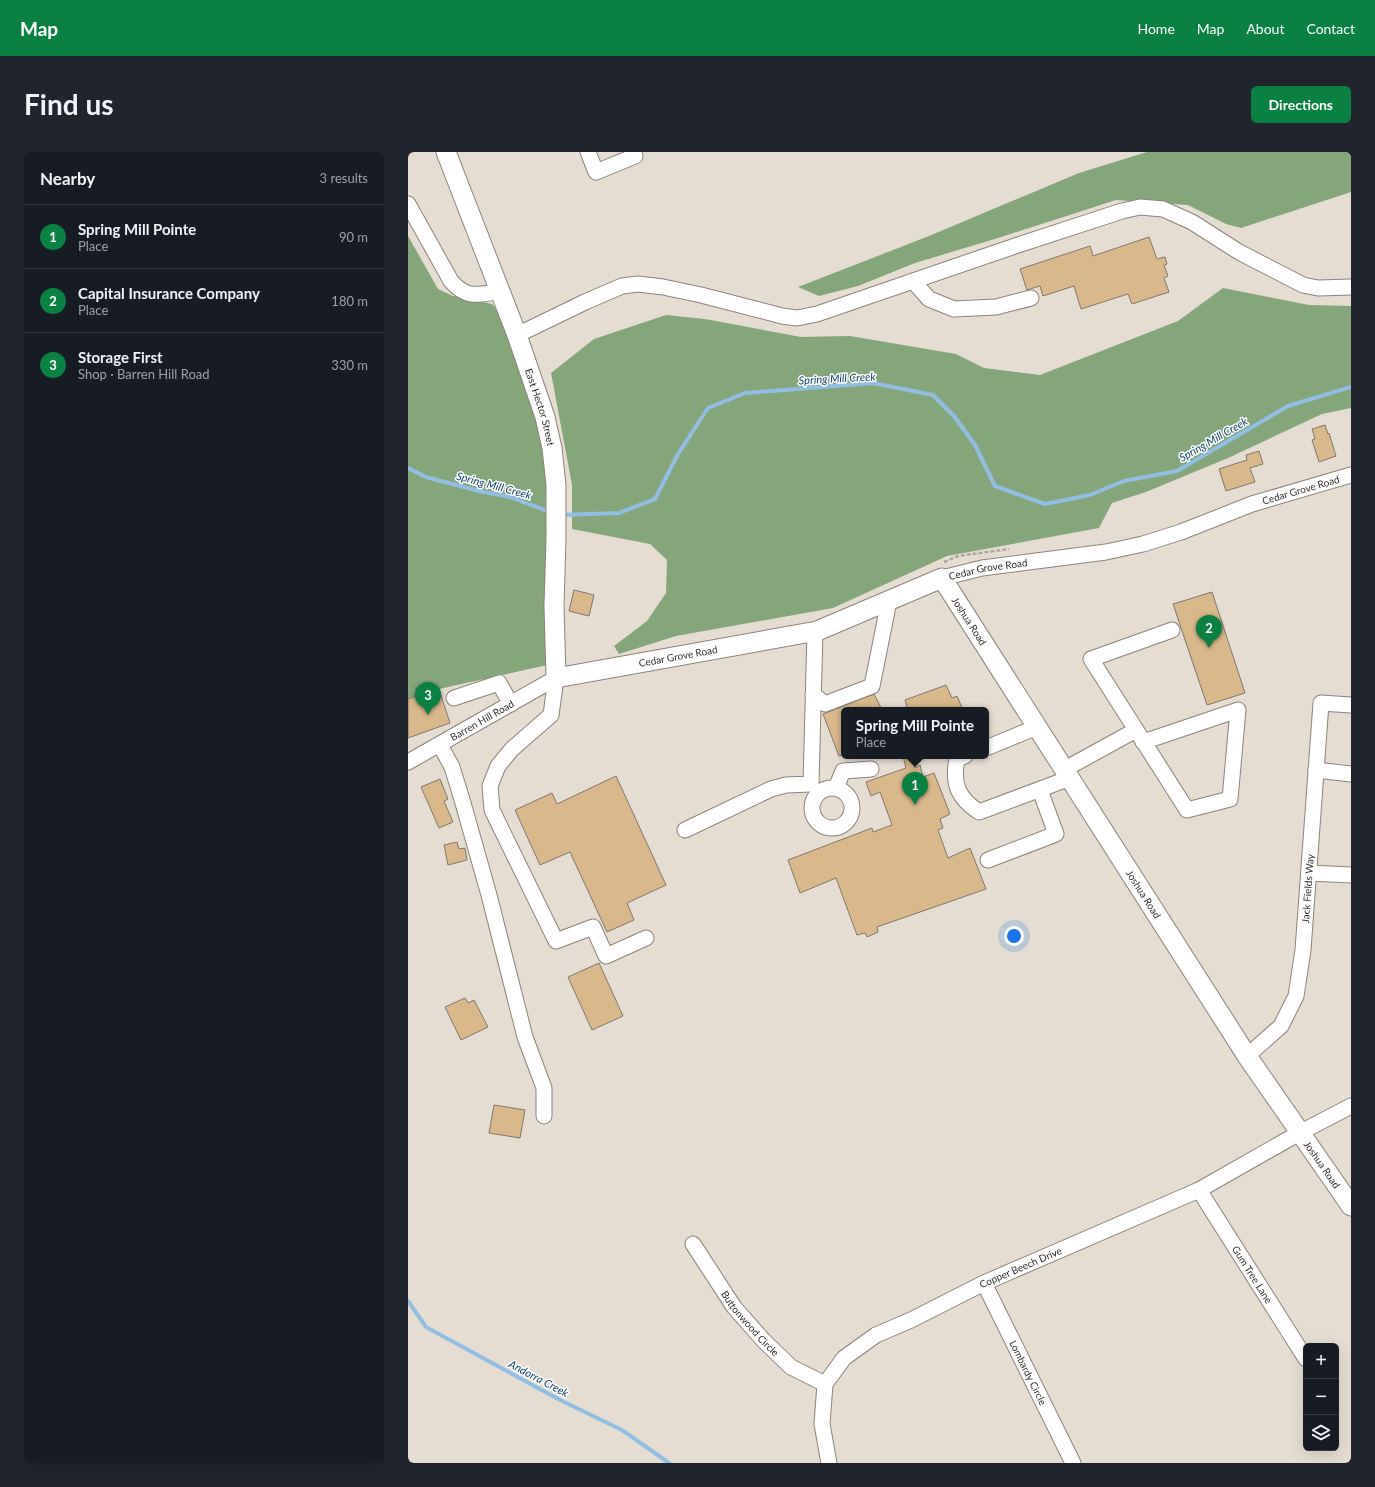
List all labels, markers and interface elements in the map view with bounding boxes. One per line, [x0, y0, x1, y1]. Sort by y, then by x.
text: Map [20, 17, 58, 40]
text: Home [1137, 20, 1175, 37]
text: Map [1197, 20, 1224, 37]
text: About [1246, 20, 1284, 37]
text: Contact [1306, 20, 1355, 37]
button: Directions [1251, 86, 1351, 123]
text: Find us [24, 87, 114, 121]
text: Nearby [40, 168, 95, 189]
text: 3 results [320, 170, 368, 186]
text: Spring Mill Pointe [78, 220, 196, 238]
text: 1 [49, 229, 57, 245]
text: 90 m [339, 229, 368, 245]
text: Place [78, 238, 108, 254]
text: Capital Insurance Company [78, 284, 260, 302]
text: 2 [49, 293, 57, 309]
text: 180 m [331, 293, 368, 309]
text: Place [78, 302, 108, 318]
text: Storage First [78, 348, 163, 366]
text: 3 [49, 357, 57, 373]
text: 330 m [331, 357, 368, 373]
text: Shop · Barren Hill Road [78, 366, 210, 382]
street label: East Hector Street [523, 367, 557, 447]
water label: Spring Mill Creek [798, 369, 877, 387]
water label: Spring Mill Creek [1176, 414, 1250, 464]
water label: Spring Mill Creek [455, 469, 534, 501]
street label: Cedar Grove Road [1261, 473, 1341, 507]
street label: Cedar Grove Road [947, 556, 1028, 582]
street label: Joshua Road [950, 595, 989, 647]
pin: 2 [1196, 615, 1222, 648]
street label: Cedar Grove Road [638, 643, 718, 669]
pin: 3 [415, 682, 441, 715]
street label: Barren Hill Road [448, 697, 516, 743]
popup [841, 707, 989, 759]
text: Spring Mill Pointe [856, 716, 974, 734]
text: Place [856, 734, 886, 750]
pin: 1 [902, 772, 928, 805]
street label: Jack Fields Way [1299, 853, 1316, 924]
street label: Joshua Road [1124, 868, 1164, 921]
your location [1004, 926, 1024, 946]
street label: Joshua Road [1302, 1138, 1343, 1191]
street label: Copper Beech Drive [977, 1244, 1063, 1290]
street label: Gum Tree Lane [1230, 1244, 1275, 1305]
street label: Buttonwood Circle [719, 1288, 782, 1358]
street label: Lombardy Circle [1007, 1338, 1049, 1407]
map controls [1303, 1343, 1339, 1451]
button: + [1303, 1343, 1339, 1379]
water label: Andorra Creek [506, 1356, 572, 1400]
button: − [1303, 1379, 1339, 1415]
button: layers [1303, 1415, 1339, 1451]

